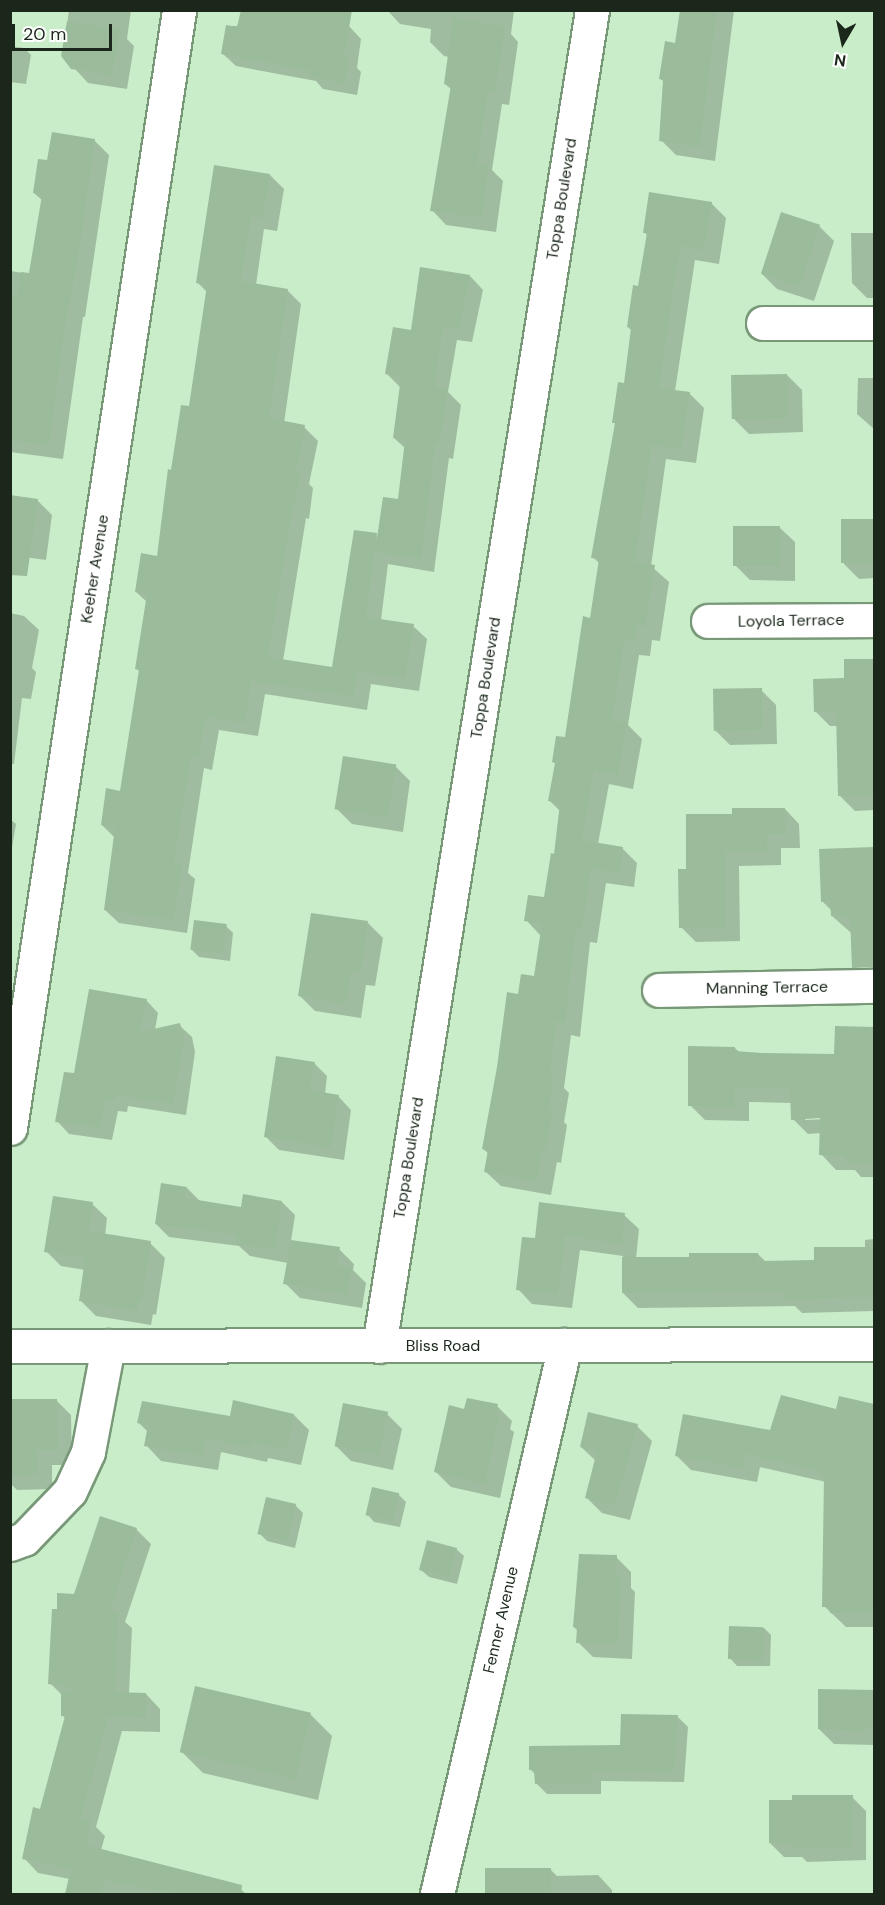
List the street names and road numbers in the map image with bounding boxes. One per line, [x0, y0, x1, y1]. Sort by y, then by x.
street label: Toppa Boulevard [543, 137, 581, 261]
street label: Keeher Avenue [77, 513, 113, 625]
street label: Loyola Terrace [738, 610, 844, 632]
street label: Toppa Boulevard [467, 616, 505, 740]
street label: Manning Terrace [706, 977, 828, 999]
street label: Toppa Boulevard [390, 1096, 428, 1220]
street label: Bliss Road [406, 1336, 480, 1356]
street label: Fenner Avenue [479, 1565, 523, 1675]

